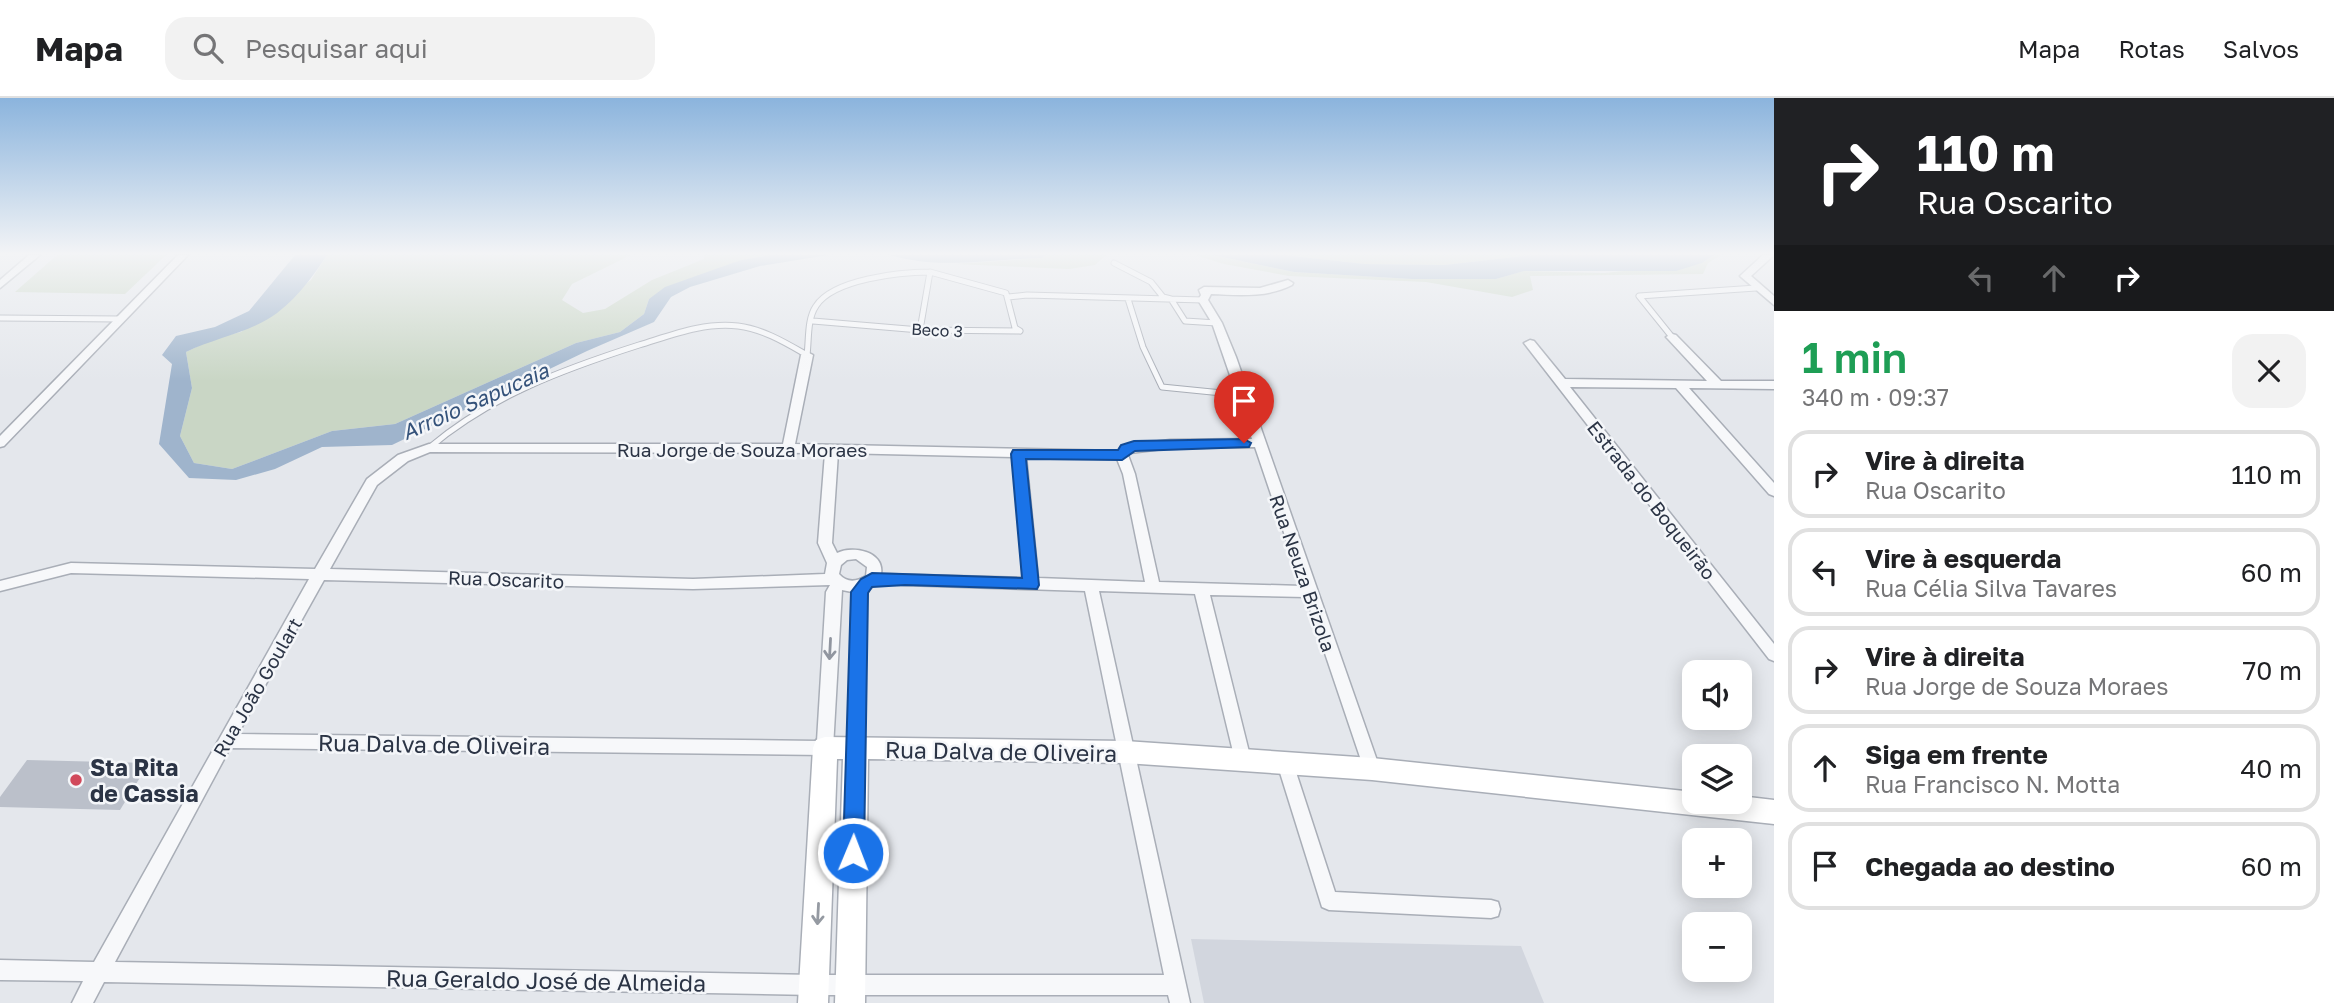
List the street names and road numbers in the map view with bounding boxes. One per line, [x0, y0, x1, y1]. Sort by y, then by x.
street label: Beco 3 [911, 319, 963, 341]
street label: Estrada do Boqueirão [1583, 416, 1721, 584]
street label: Rua Jorge de Souza Moraes [617, 438, 867, 461]
street label: Rua Neuza Brizola [1265, 491, 1341, 655]
street label: Rua Oscarito [448, 565, 564, 593]
street label: Rua João Goulart [208, 613, 306, 761]
street label: Rua Dalva de Oliveira [318, 728, 550, 760]
street label: Rua Dalva de Oliveira [885, 735, 1117, 767]
street label: Rua Geraldo José de Almeida [386, 963, 706, 997]

